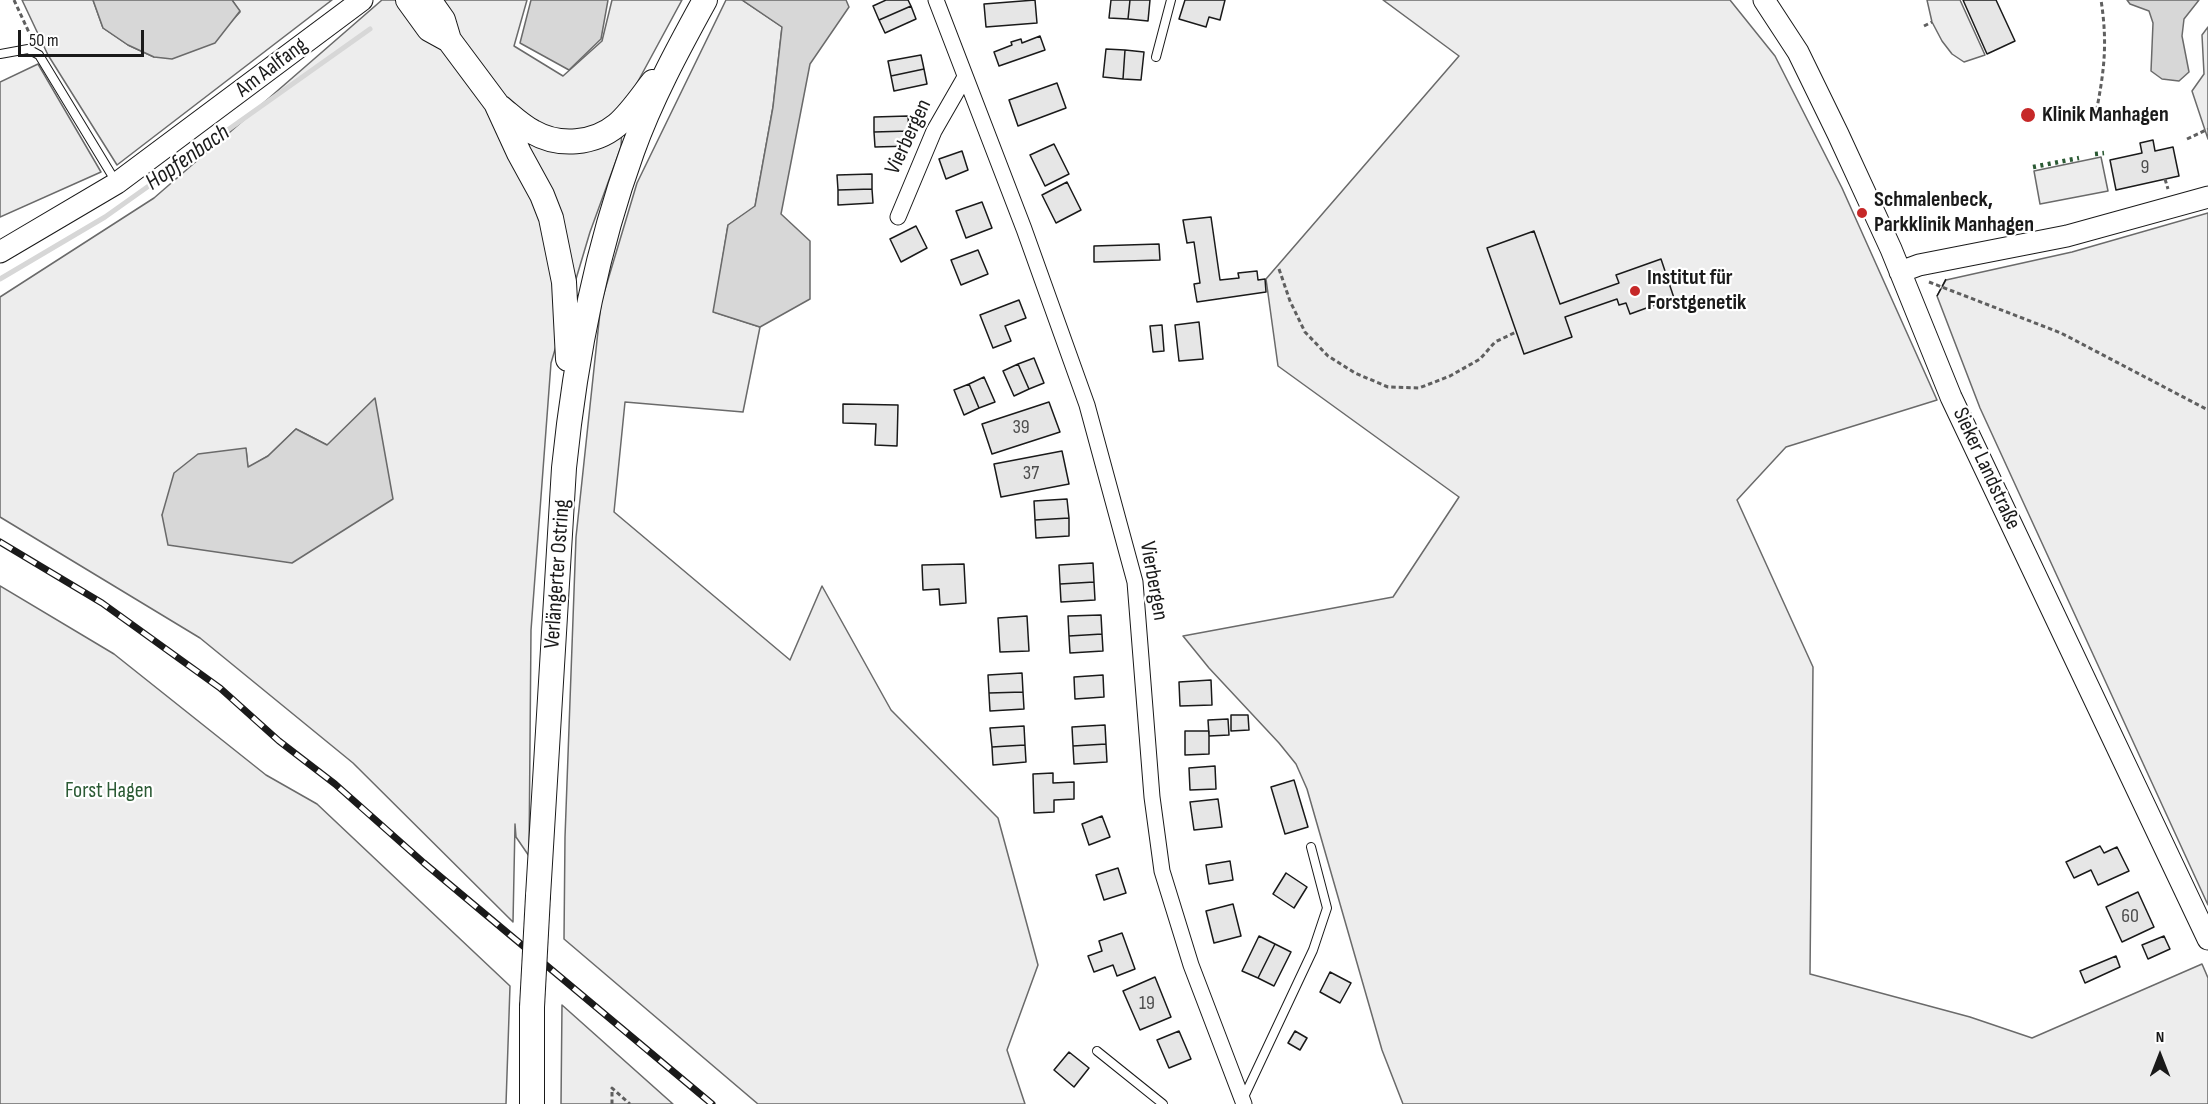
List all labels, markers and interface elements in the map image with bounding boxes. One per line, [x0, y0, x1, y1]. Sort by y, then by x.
scale bar [21, 18, 147, 56]
text: 50 m [29, 30, 59, 51]
street label: Am Aalfang [231, 33, 313, 103]
street label: Vierbergen [880, 95, 938, 179]
place label: Klinik Manhagen [2042, 102, 2169, 128]
marker: Klinik Manhagen [2019, 106, 2037, 124]
water label: Hopfenbach [140, 119, 236, 197]
house number: 9 [2141, 156, 2149, 180]
place label: Schmalenbeck, Parkklinik Manhagen [1874, 187, 2034, 238]
marker: Schmalenbeck, Parkklinik Manhagen [1855, 206, 1869, 220]
place label: Institut für Forstgenetik [1647, 265, 1746, 316]
marker: Institut für Forstgenetik [1628, 284, 1642, 298]
street label: Sieker Landstraße [1946, 404, 2026, 534]
house number: 39 [1012, 416, 1030, 440]
house number: 37 [1023, 462, 1039, 486]
street label: Verlängerter Ostring [540, 498, 576, 650]
street label: Vierbergen [1133, 539, 1173, 623]
park label: Forst Hagen [65, 778, 153, 804]
house number: 60 [2121, 905, 2139, 929]
house number: 19 [1139, 992, 1155, 1016]
north arrow [2130, 1026, 2190, 1086]
text: N [2156, 1028, 2164, 1047]

